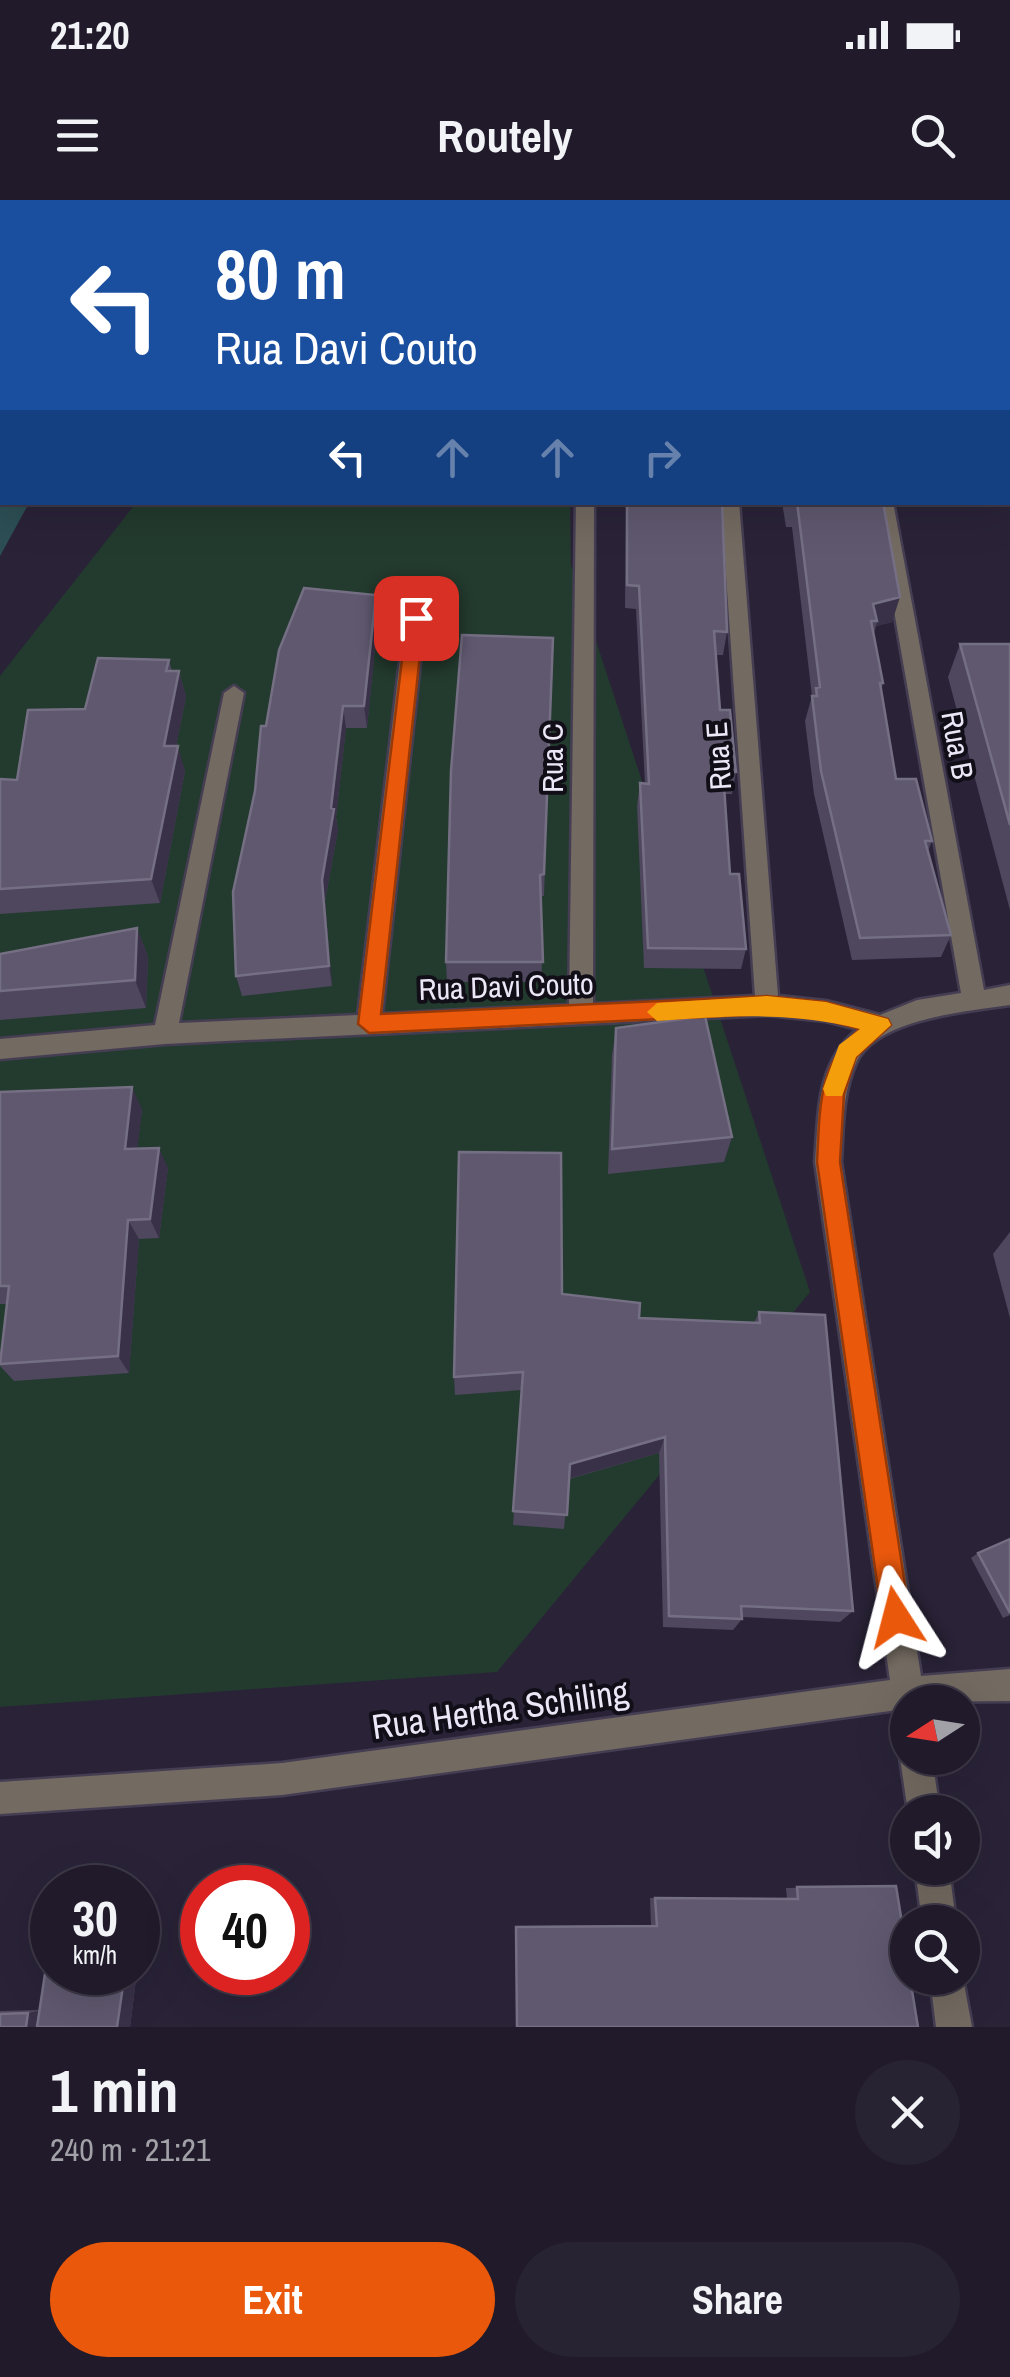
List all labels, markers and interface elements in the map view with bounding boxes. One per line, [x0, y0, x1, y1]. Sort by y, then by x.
text: 21:20 [50, 10, 130, 61]
text: Routely [437, 105, 573, 166]
icon: menu [50, 108, 105, 163]
icon: search [905, 108, 960, 163]
text: 80 m [215, 227, 346, 321]
icon: left [50, 240, 180, 370]
text: Rua Davi Couto [215, 317, 478, 378]
icon: left [320, 430, 375, 485]
icon: ahead [425, 430, 480, 485]
icon: ahead [530, 430, 585, 485]
icon: right [635, 430, 690, 485]
pin [374, 576, 459, 661]
icon: arrive [389, 591, 444, 646]
street label: Rua B [932, 708, 984, 782]
street label: Rua E [696, 721, 740, 791]
street label: Rua C [532, 723, 572, 793]
street label: Rua Davi Couto [418, 963, 594, 1009]
position arrow [844, 1565, 948, 1669]
street label: Rua Hertha Schiling [369, 1668, 631, 1750]
north arrow [890, 1685, 980, 1775]
map controls [890, 1685, 980, 1995]
button: sound [890, 1795, 980, 1885]
speed limit sign: 40 [180, 1865, 310, 1995]
text: 30 [72, 1884, 118, 1952]
button: search [890, 1905, 980, 1995]
text: km/h [73, 1938, 117, 1972]
text: 1 min [50, 2050, 179, 2131]
button: close [855, 2060, 960, 2165]
text: 240 m · 21:21 [50, 2128, 210, 2171]
button: Exit [50, 2242, 495, 2357]
button: Share [515, 2242, 960, 2357]

